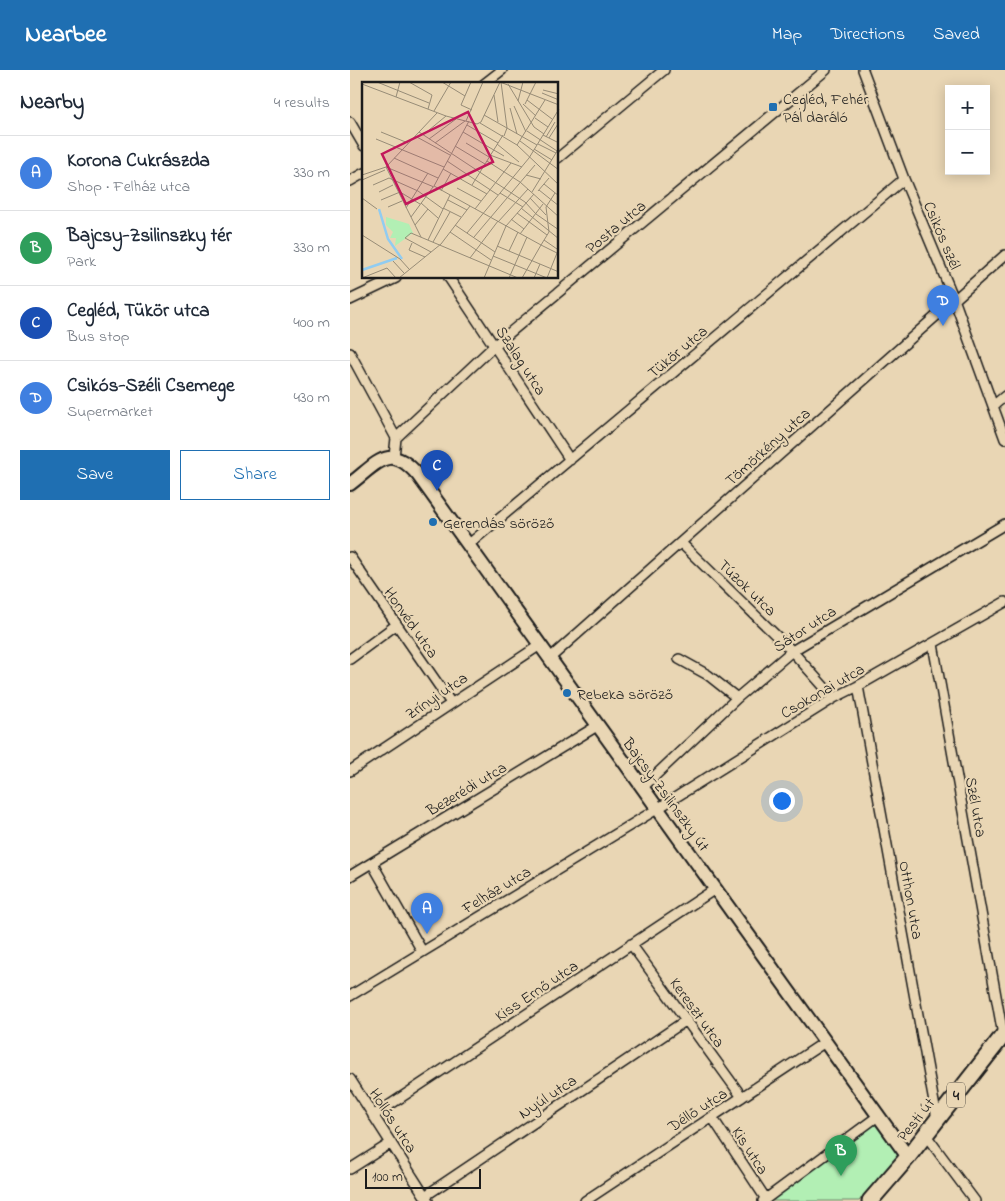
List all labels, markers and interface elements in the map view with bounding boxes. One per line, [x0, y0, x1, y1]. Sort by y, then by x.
text: Nearbee [25, 18, 107, 53]
text: Map [772, 22, 802, 48]
text: Directions [830, 22, 905, 48]
text: Saved [933, 22, 980, 48]
inset map [362, 82, 559, 279]
map controls [945, 85, 990, 175]
button: + [945, 85, 990, 130]
text: Nearby [20, 88, 84, 118]
place label: Cegléd, Fehér Pál daráló [783, 88, 868, 130]
text: 4 results [274, 91, 330, 115]
marker: Cegléd, Fehér Pál daráló [767, 101, 779, 113]
button: − [945, 130, 990, 175]
text: Korona Cukrászda [67, 148, 210, 175]
text: A [31, 161, 41, 185]
text: 330 m [293, 161, 330, 185]
text: Shop · Felház utca [67, 175, 190, 199]
street label: Posta utca [581, 195, 652, 260]
street label: Csikós szél [916, 198, 966, 274]
text: Bajcsy-Zsilinszky tér [67, 223, 232, 250]
text: B [31, 236, 41, 260]
text: 330 m [293, 236, 330, 260]
text: Park [67, 250, 96, 274]
pin: D [927, 285, 959, 326]
text: Cegléd, Tükör utca [67, 298, 209, 325]
text: C [32, 311, 40, 335]
text: 400 m [293, 311, 330, 335]
street label: Tükör utca [643, 320, 714, 385]
street label: Szalag utca [489, 322, 552, 400]
text: Bus stop [67, 325, 130, 349]
text: Csikós-Széli Csemege [67, 373, 235, 400]
text: D [30, 386, 42, 410]
text: 430 m [293, 386, 330, 410]
text: Supermarket [67, 400, 153, 424]
street label: Tömörkény utca [720, 403, 816, 492]
button: Save [20, 450, 170, 500]
button: Share [180, 450, 330, 500]
pin: C [421, 450, 453, 491]
place label: Gerendás söröző [443, 512, 554, 536]
marker: Gerendás söröző [427, 516, 439, 528]
street label: Túzok utca [712, 554, 781, 622]
street label: Honvéd utca [377, 583, 444, 664]
street label: Sátor utca [769, 600, 842, 659]
street label: Csokonai utca [776, 658, 870, 726]
street label: Zrínyi utca [401, 667, 473, 726]
place label: Rebeka söröző [577, 683, 673, 707]
marker: Rebeka söröző [561, 687, 573, 699]
street label: Bajcsy-Zsilinszky út [615, 732, 715, 858]
street label: Bezerédi utca [421, 756, 512, 824]
street label: Szél utca [958, 775, 992, 839]
your location [769, 788, 795, 814]
street label: Otthon utca [891, 859, 929, 941]
street label: Felház utca [457, 861, 536, 921]
pin: A [411, 893, 443, 934]
street label: Kiss Ernő utca [491, 955, 584, 1028]
street label: Kereszt utca [663, 973, 730, 1053]
street label: Nyúl utca [514, 1069, 582, 1126]
street label: Déllő utca [663, 1082, 733, 1139]
road number: 4 [947, 1082, 965, 1108]
street label: Hollós utca [362, 1084, 422, 1158]
street label: Pesti út [892, 1093, 942, 1147]
street label: Kis utca [725, 1122, 774, 1180]
pin: B [825, 1135, 857, 1176]
scale bar [365, 1166, 481, 1189]
text: 100 m [372, 1167, 403, 1188]

